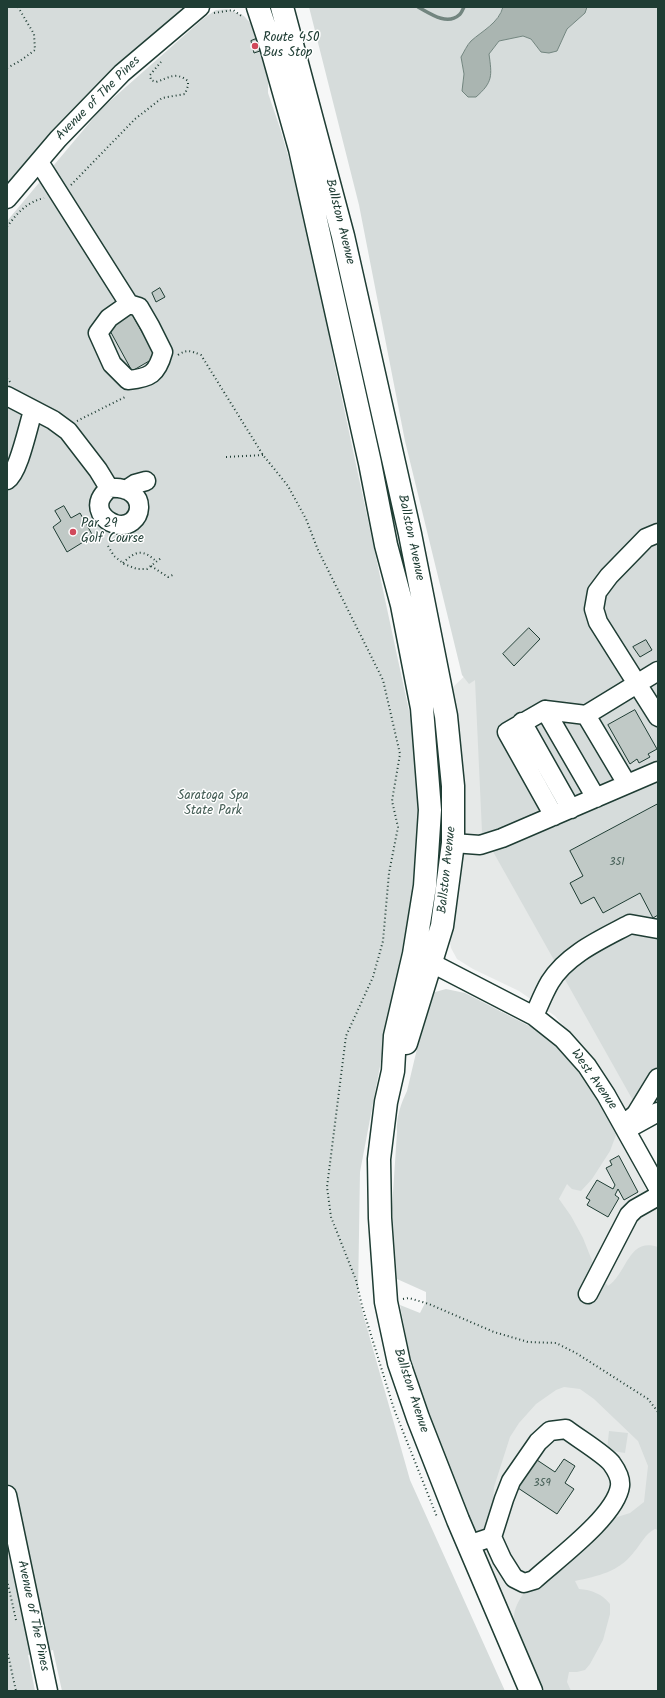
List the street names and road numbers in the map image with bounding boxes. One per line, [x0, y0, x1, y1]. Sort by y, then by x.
street label: Avenue of The Pines [54, 54, 144, 144]
street label: Ballston Avenue [321, 178, 357, 266]
street label: Ballston Avenue [393, 494, 427, 582]
street label: Ballston Avenue [436, 826, 460, 914]
street label: West Avenue [567, 1047, 619, 1113]
street label: Ballston Avenue [389, 1347, 431, 1435]
street label: Avenue of The Pines [13, 1559, 51, 1673]

